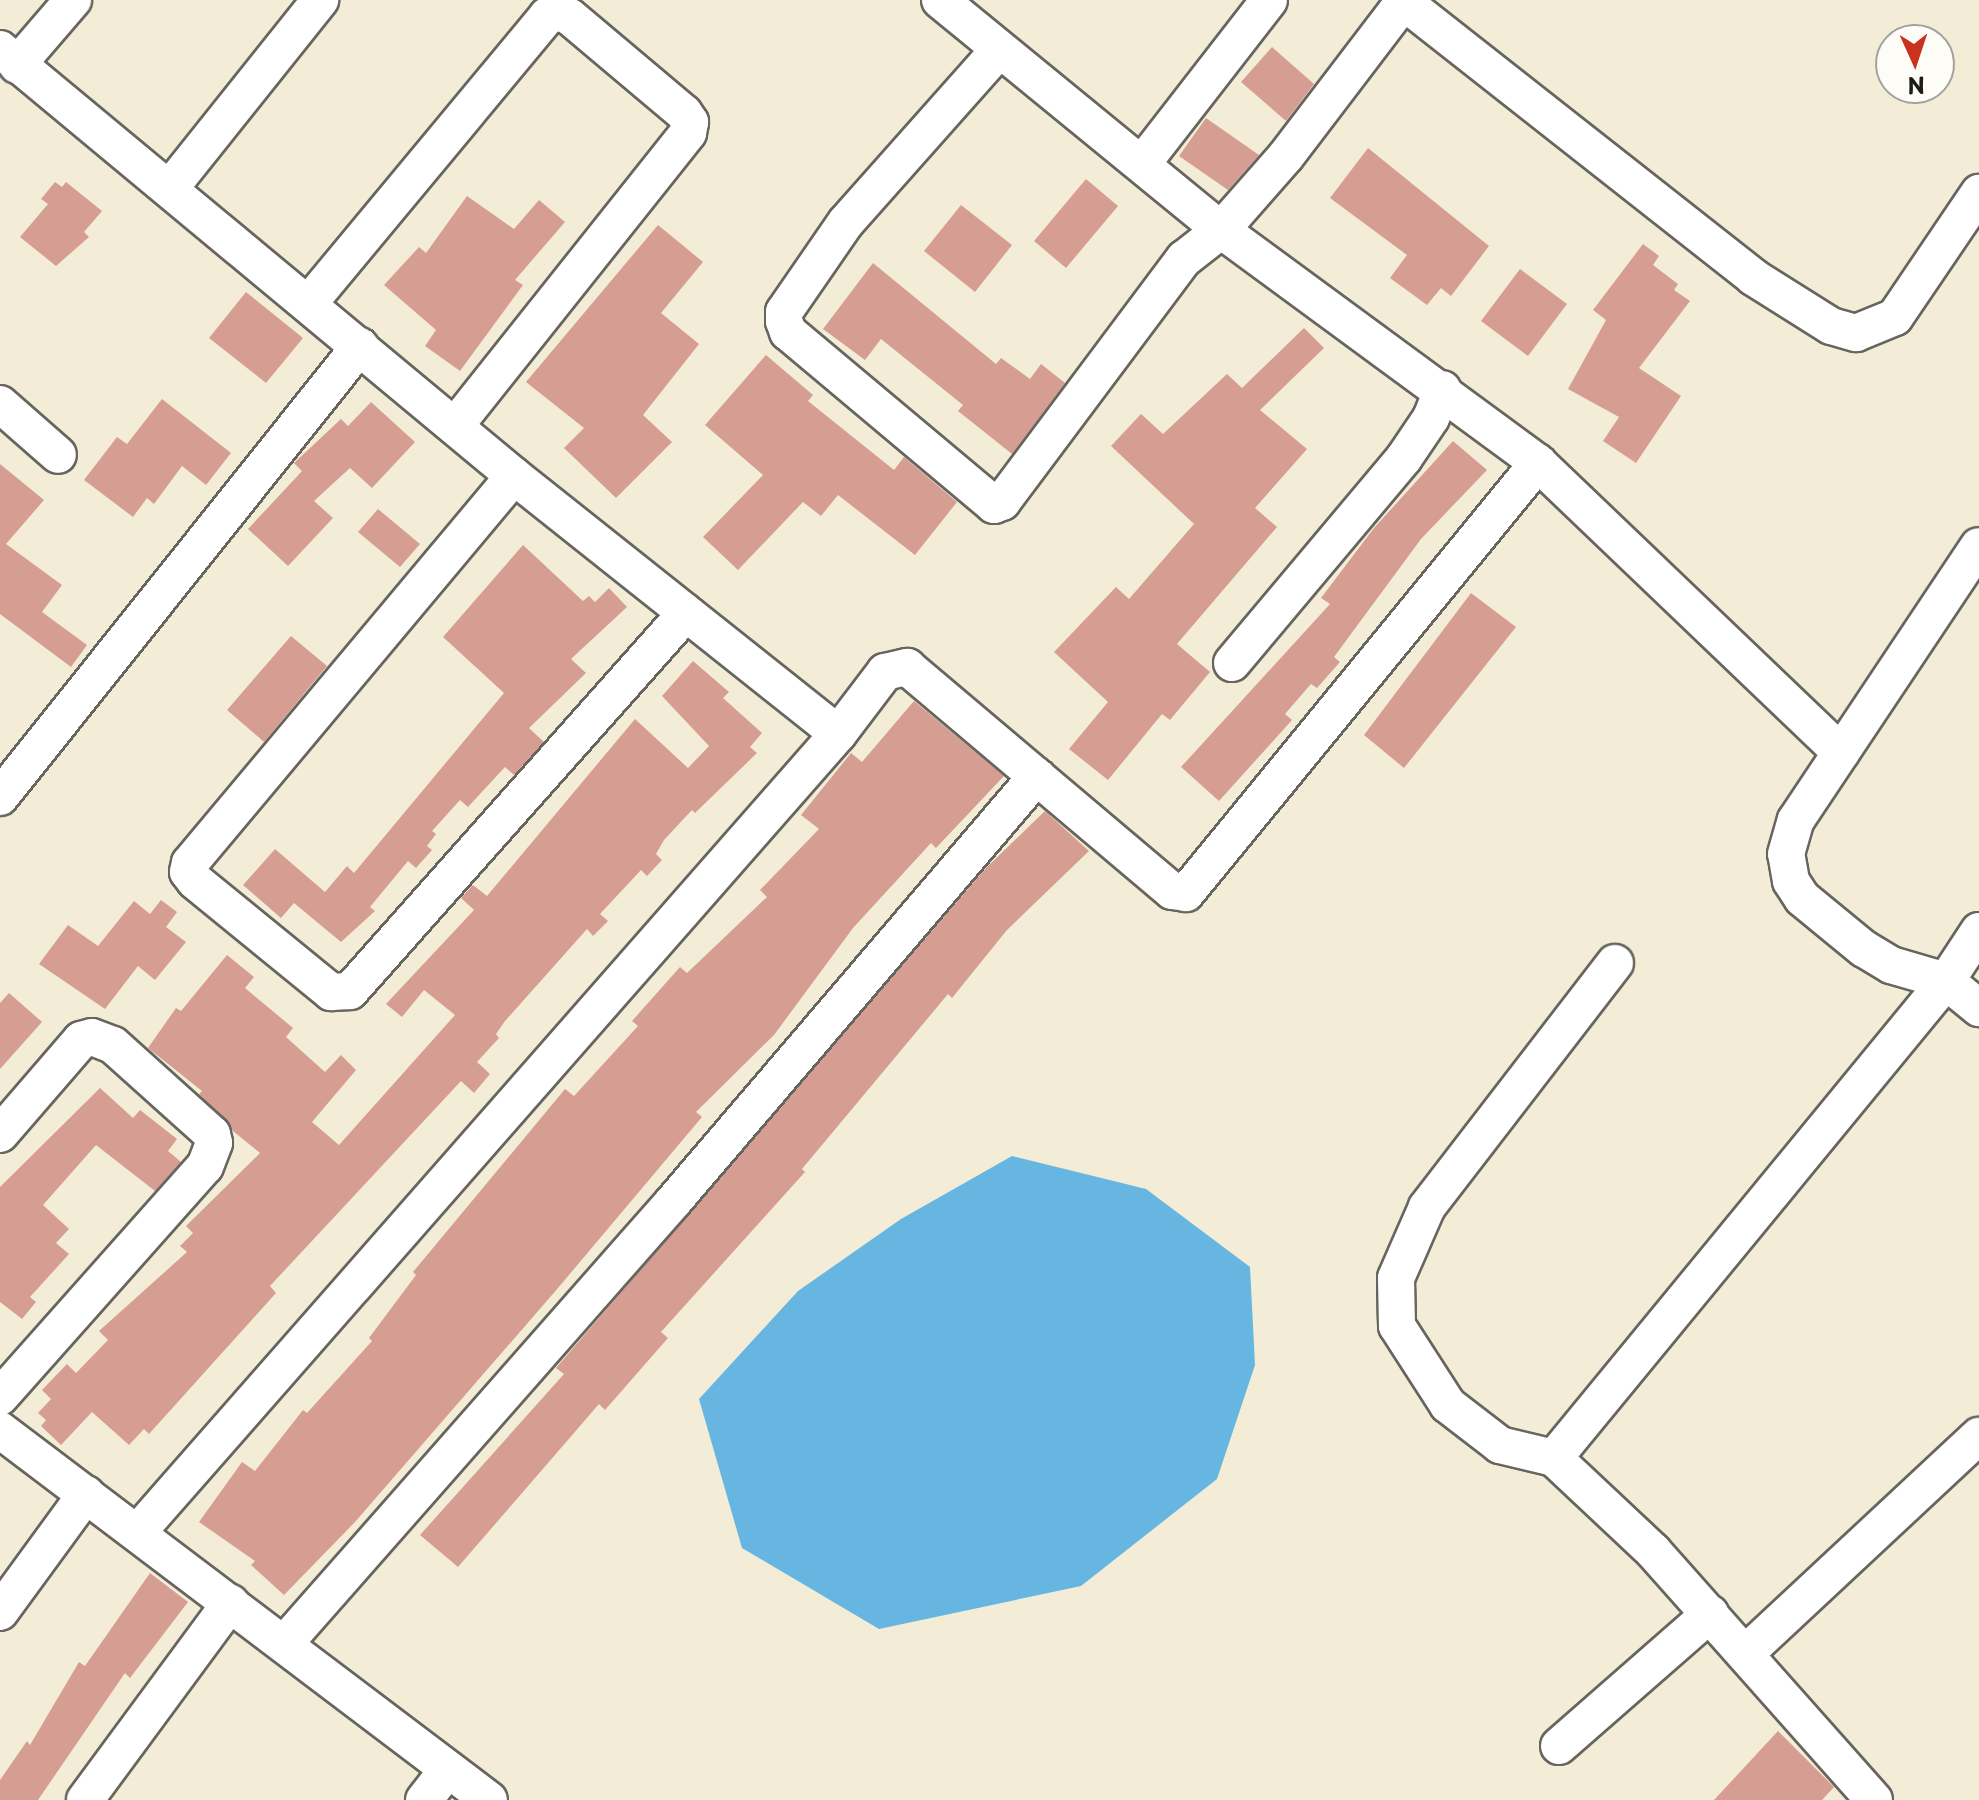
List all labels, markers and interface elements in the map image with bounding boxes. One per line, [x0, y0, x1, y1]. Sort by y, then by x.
north arrow [1875, 24, 1955, 104]
text: N [1907, 70, 1926, 103]

